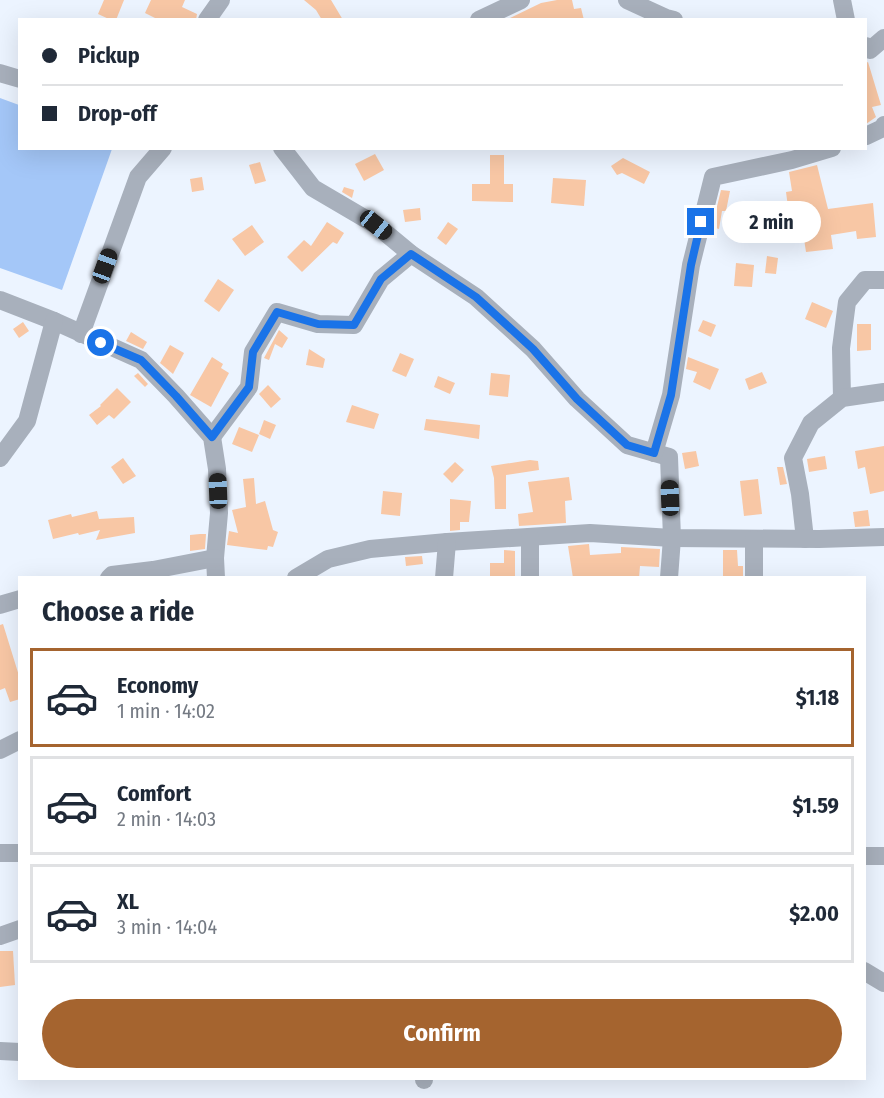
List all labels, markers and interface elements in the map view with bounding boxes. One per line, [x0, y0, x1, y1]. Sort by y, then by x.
text: Pickup [78, 42, 140, 69]
text: Drop-off [78, 100, 157, 127]
callout: 2 min [722, 201, 821, 243]
car [356, 207, 396, 243]
route end [687, 208, 714, 235]
text: 2 min [749, 210, 794, 234]
car [90, 246, 120, 286]
route start [87, 329, 114, 356]
car [208, 473, 228, 509]
car [660, 480, 680, 516]
text: Choose a ride [42, 596, 194, 628]
icon: car [45, 671, 99, 725]
text: Economy [117, 672, 198, 699]
text: $1.18 [796, 684, 839, 711]
text: 1 min · 14:02 [117, 699, 215, 723]
icon: car [45, 779, 99, 833]
text: Comfort [117, 780, 191, 807]
text: $1.59 [792, 792, 839, 819]
text: 2 min · 14:03 [117, 807, 216, 831]
icon: car [45, 887, 99, 941]
text: XL [117, 888, 139, 915]
text: $2.00 [789, 900, 839, 927]
text: 3 min · 14:04 [117, 915, 217, 939]
button: Confirm [42, 999, 842, 1068]

